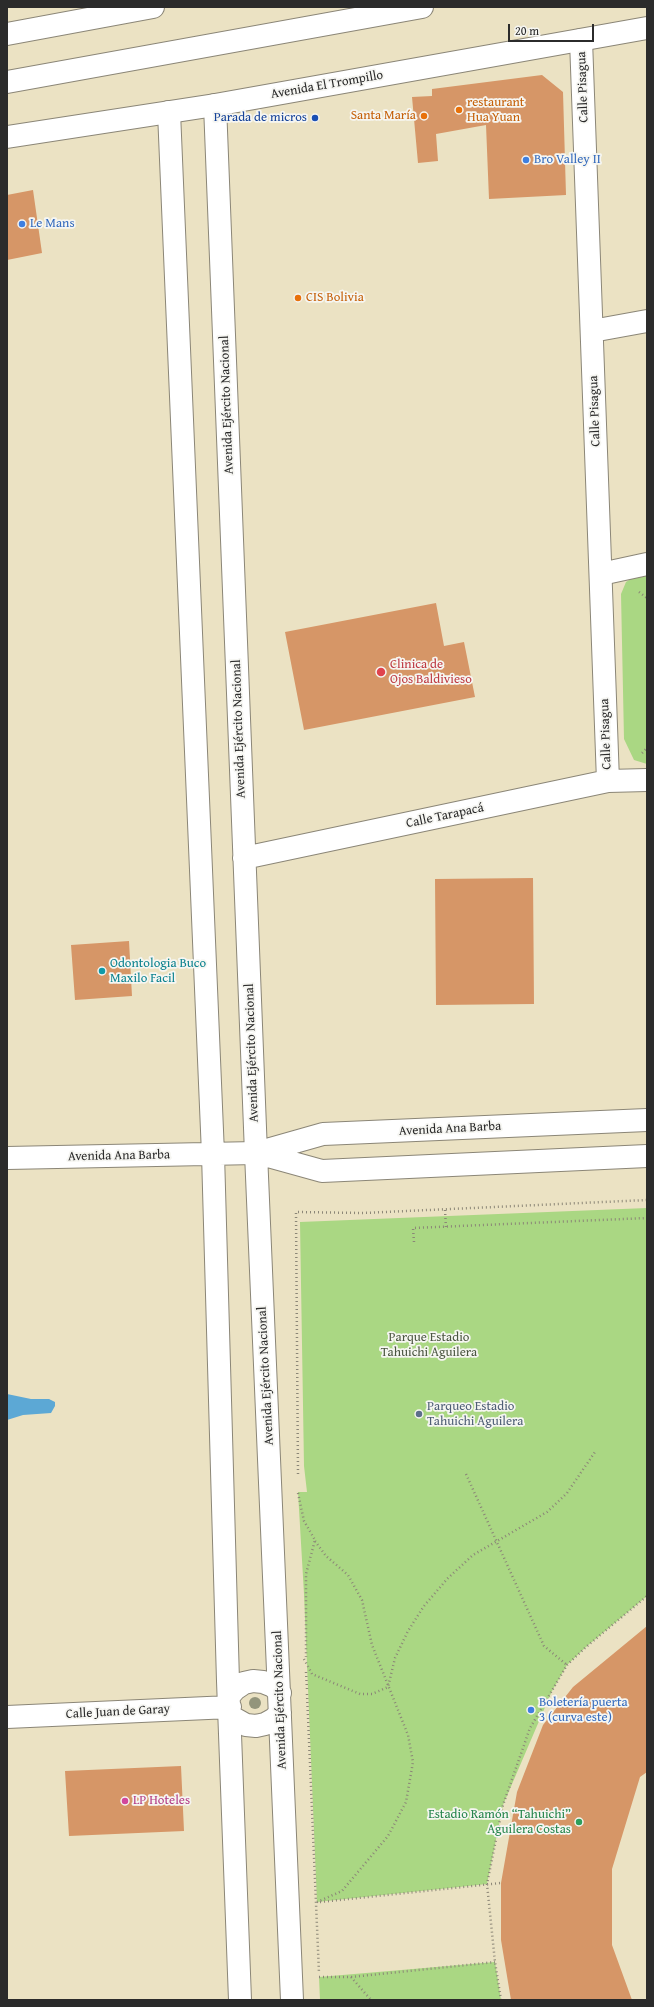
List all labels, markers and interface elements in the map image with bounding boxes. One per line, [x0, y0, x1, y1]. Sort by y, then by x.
scale bar [510, 16, 596, 42]
text: 20 m [515, 22, 539, 39]
street label: Calle Pisagua [574, 51, 592, 123]
street label: Avenida El Trompillo [270, 67, 384, 103]
place label: restaurant Hua Yuan [467, 95, 524, 126]
marker: restaurant Hua Yuan [454, 105, 464, 115]
place label: Santa María [351, 108, 416, 124]
place label: Parada de micros [214, 110, 307, 126]
marker: Santa María [419, 111, 429, 121]
marker: Parada de micros [310, 113, 320, 123]
place label: Bro Valley II [534, 152, 601, 168]
marker: Bro Valley II [521, 155, 531, 165]
place label: Le Mans [30, 216, 75, 232]
marker: Le Mans [17, 219, 27, 229]
place label: CIS Bolivia [306, 290, 364, 306]
marker: CIS Bolivia [293, 293, 303, 303]
street label: Avenida Ejército Nacional [217, 335, 237, 475]
street label: Calle Pisagua [586, 375, 604, 447]
place label: Clinica de Ojos Baldivieso [390, 657, 472, 688]
street label: Avenida Ejército Nacional [229, 659, 249, 799]
marker: Clinica de Ojos Baldivieso [375, 666, 387, 678]
street label: Calle Pisagua [597, 698, 615, 770]
street label: Calle Tarapacá [405, 800, 485, 832]
place label: Odontologia Buco Maxilo Facil [110, 956, 206, 987]
marker: Odontologia Buco Maxilo Facil [97, 966, 107, 976]
street label: Avenida Ejército Nacional [242, 983, 262, 1123]
street label: Avenida Ana Barba [398, 1119, 502, 1139]
street label: Avenida Ana Barba [68, 1147, 170, 1165]
street label: Avenida Ejército Nacional [255, 1306, 277, 1446]
park label: Parque Estadio Tahuichi Aguilera [381, 1330, 477, 1361]
place label: Parqueo Estadio Tahuichi Aguilera [427, 1399, 523, 1430]
marker: Parqueo Estadio Tahuichi Aguilera [414, 1409, 424, 1419]
street label: Avenida Ejército Nacional [270, 1630, 290, 1770]
place label: Boletería puerta 3 (curva este) [539, 1695, 628, 1726]
street label: Calle Juan de Garay [65, 1701, 171, 1723]
marker: Boletería puerta 3 (curva este) [526, 1705, 536, 1715]
place label: LP Hoteles [133, 1793, 190, 1809]
marker: LP Hoteles [120, 1796, 130, 1806]
place label: Estadio Ramón “Tahuichi” Aguilera Costas [428, 1807, 571, 1838]
marker: Estadio Ramón “Tahuichi” Aguilera Costas [574, 1817, 584, 1827]

